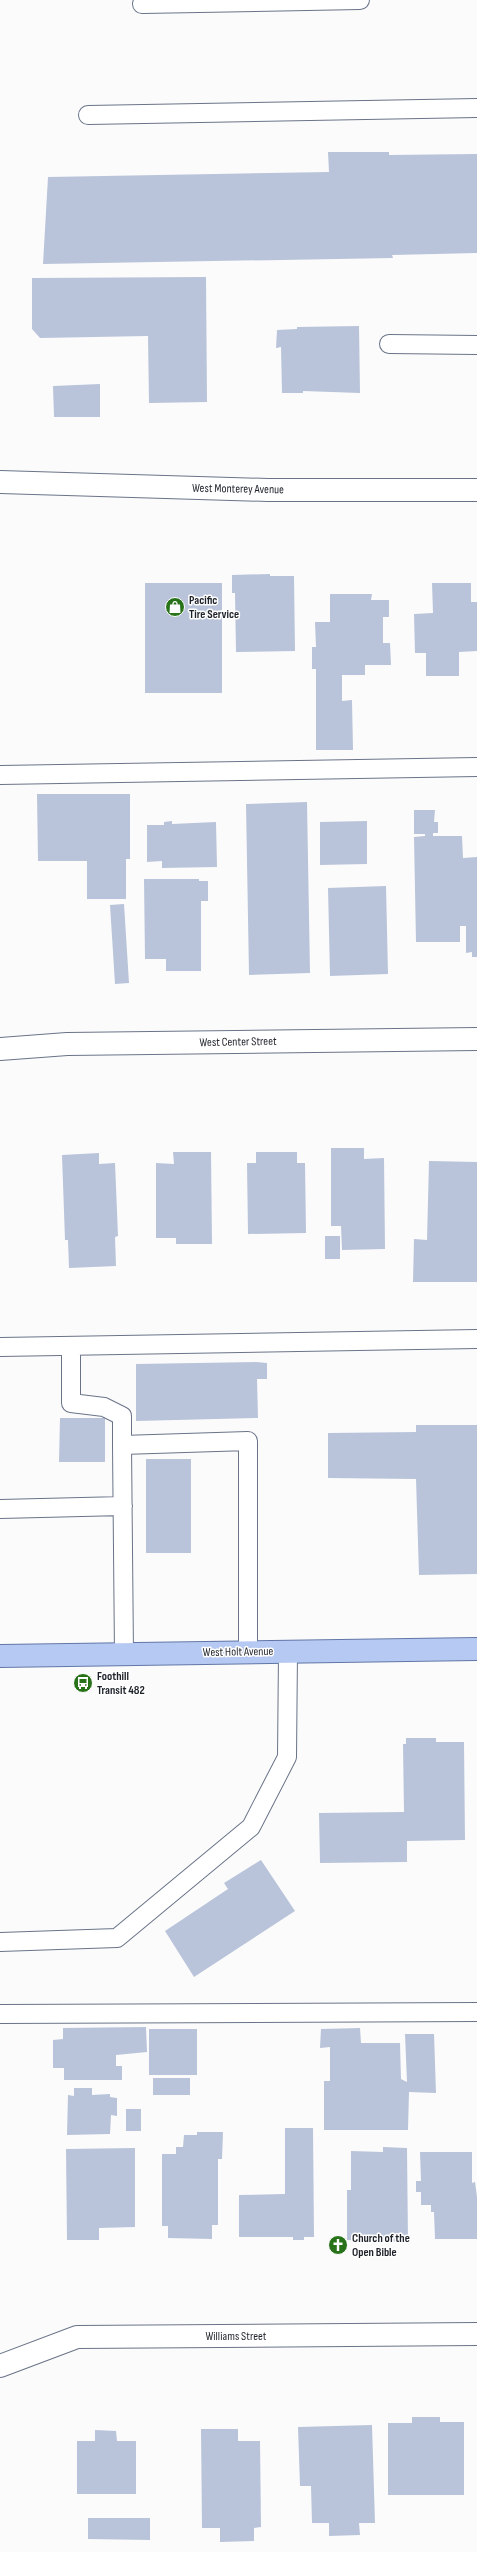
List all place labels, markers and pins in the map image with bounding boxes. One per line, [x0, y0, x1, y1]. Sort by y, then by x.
place label: Pacific Tire Service [189, 593, 239, 622]
shop icon: Pacific Tire Service [164, 596, 186, 618]
place label: Foothill Transit 482 [97, 1669, 145, 1698]
bus stop icon: Foothill Transit 482 [72, 1672, 94, 1694]
place label: Church of the Open Bible [352, 2231, 410, 2260]
church icon: Church of the Open Bible [327, 2234, 349, 2256]

